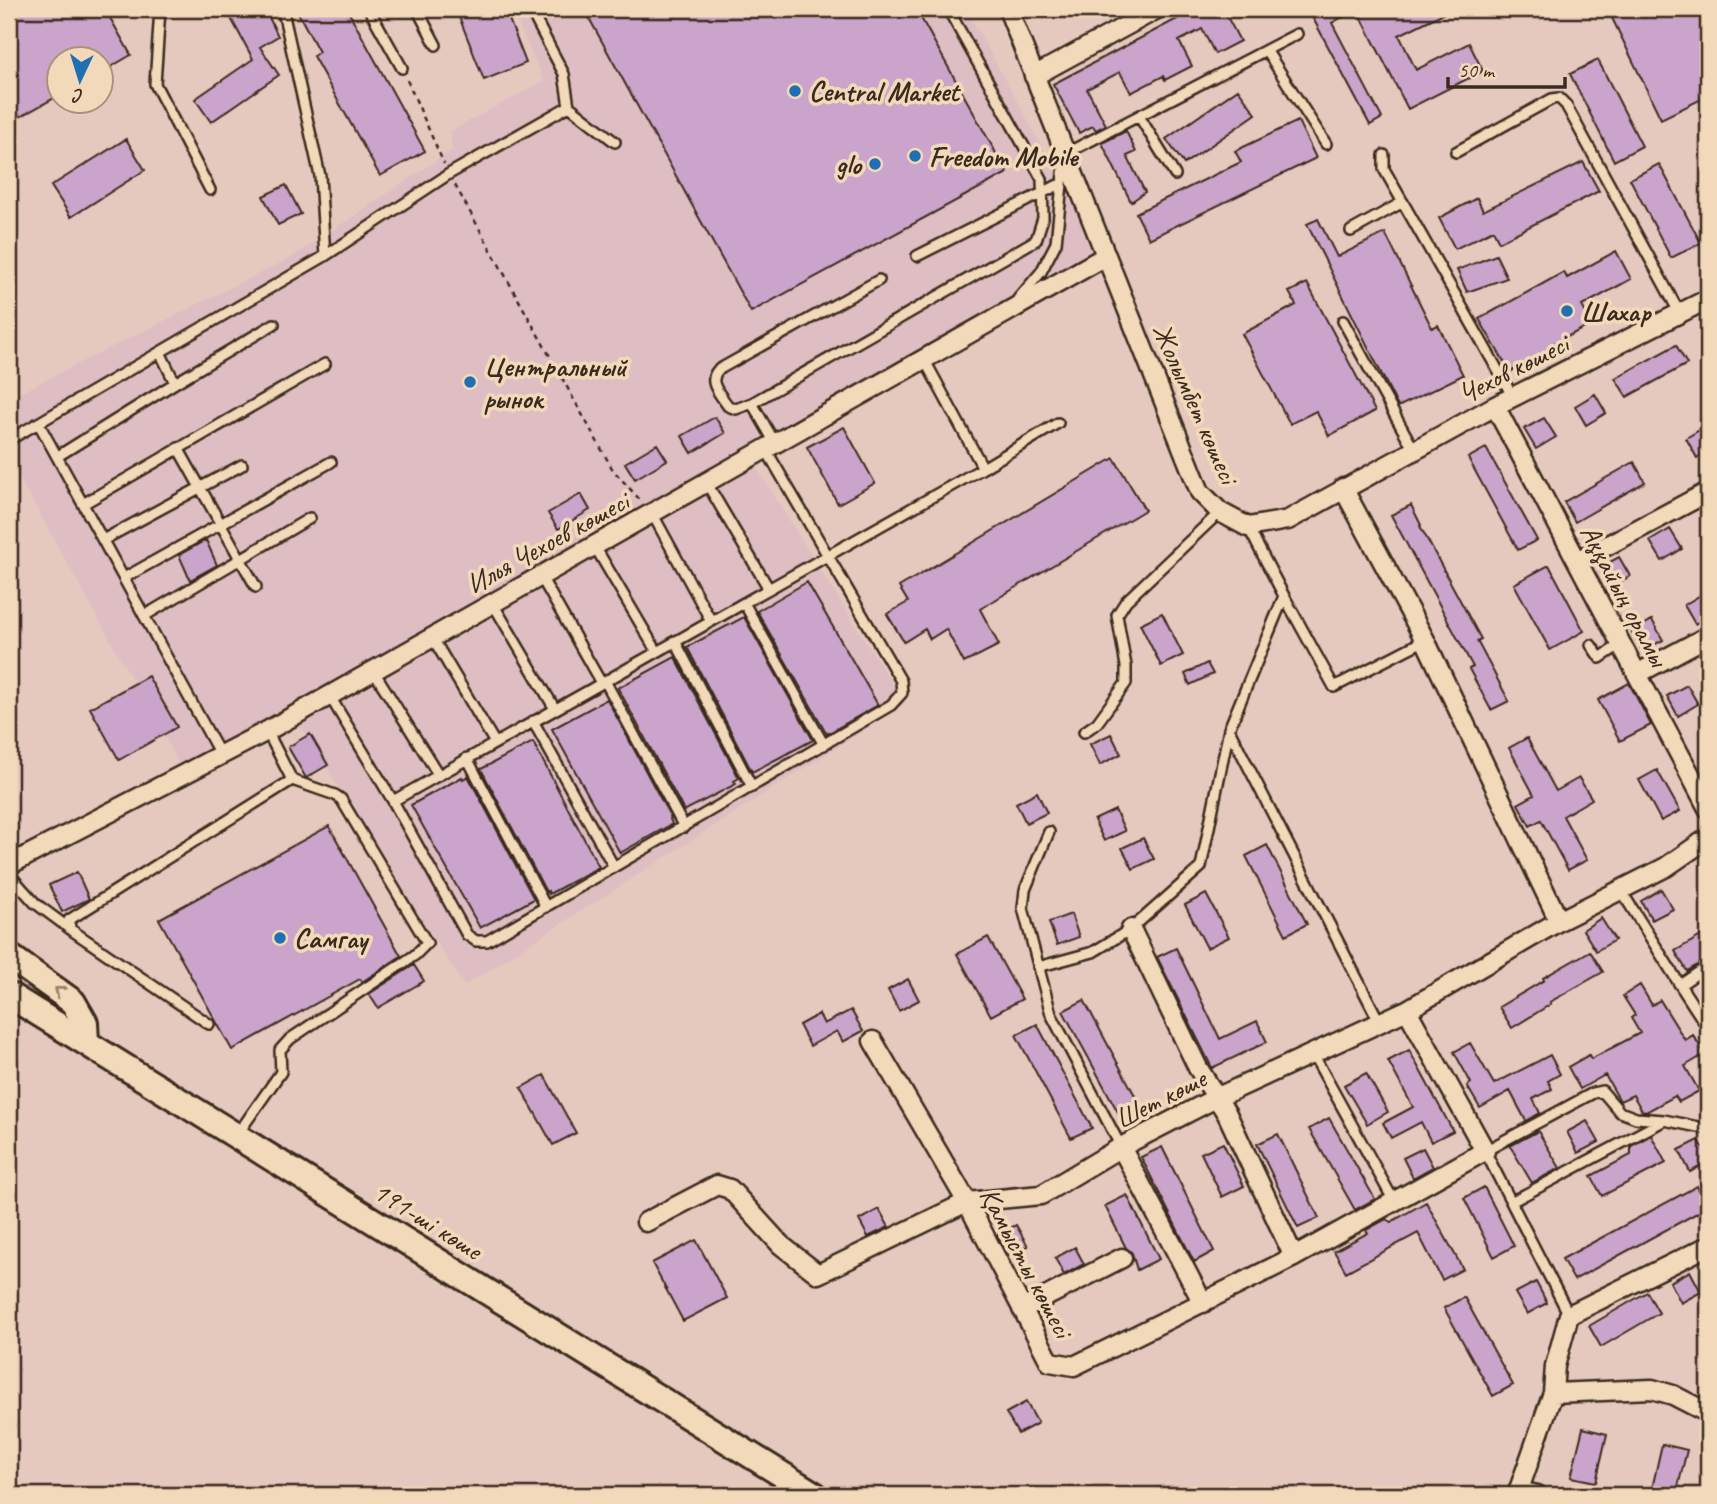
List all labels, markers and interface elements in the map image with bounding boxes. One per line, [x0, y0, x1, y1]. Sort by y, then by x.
north arrow [46, 46, 116, 116]
scale bar [1448, 46, 1565, 90]
text: 50 m [1458, 57, 1496, 83]
place label: Central Market [809, 74, 961, 109]
text: С [71, 83, 84, 108]
marker: Central Market [787, 83, 803, 99]
place label: Freedom Mobile [929, 139, 1080, 174]
place label: glo [836, 147, 863, 182]
marker: Freedom Mobile [907, 148, 923, 164]
marker: glo [867, 156, 883, 172]
place label: Шахар [1581, 294, 1652, 329]
marker: Шахар [1559, 303, 1575, 319]
street label: Жолымбет көшесі [1145, 318, 1248, 492]
street label: Чехов көшесі [1452, 324, 1577, 411]
place label: Центральный рынок [484, 349, 628, 416]
marker: Центральный рынок [462, 374, 478, 390]
street label: Илья Чехоев көшесі [460, 482, 638, 601]
street label: Аққайың орамы [1573, 518, 1678, 674]
place label: Самгау [294, 921, 370, 956]
marker: Самгау [272, 930, 288, 946]
one-way arrow [55, 987, 67, 1000]
street label: Шет көше [1109, 1060, 1213, 1136]
street label: 191-ші көше [367, 1173, 490, 1268]
street label: Қамысты көшесі [972, 1181, 1083, 1347]

